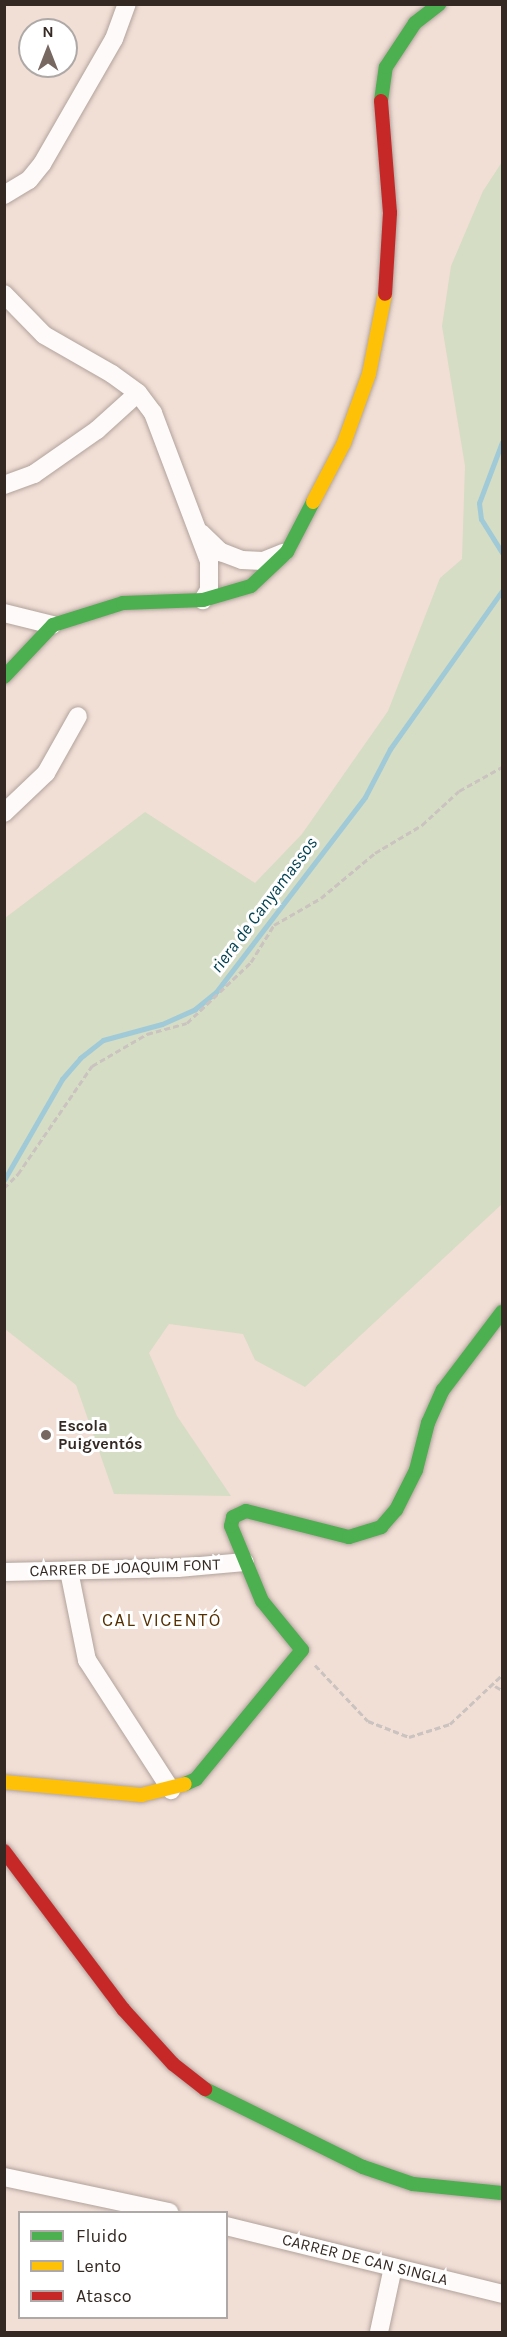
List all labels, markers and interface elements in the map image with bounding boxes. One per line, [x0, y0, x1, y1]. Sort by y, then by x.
north arrow [18, 18, 78, 78]
text: N [42, 22, 54, 41]
water label: riera de Canyamassos [206, 833, 322, 977]
place label: Escola Puigventós [58, 1416, 142, 1454]
marker: Escola Puigventós [39, 1428, 53, 1442]
street label: CARRER DE JOAQUIM FONT [29, 1555, 221, 1581]
district label: CAL VICENTÓ [102, 1609, 222, 1631]
legend [18, 2211, 228, 2319]
text: Fluido [76, 2225, 127, 2247]
street label: CARRER DE CAN SINGLA [280, 2230, 450, 2290]
text: Lento [76, 2255, 121, 2277]
text: Atasco [76, 2285, 132, 2307]

